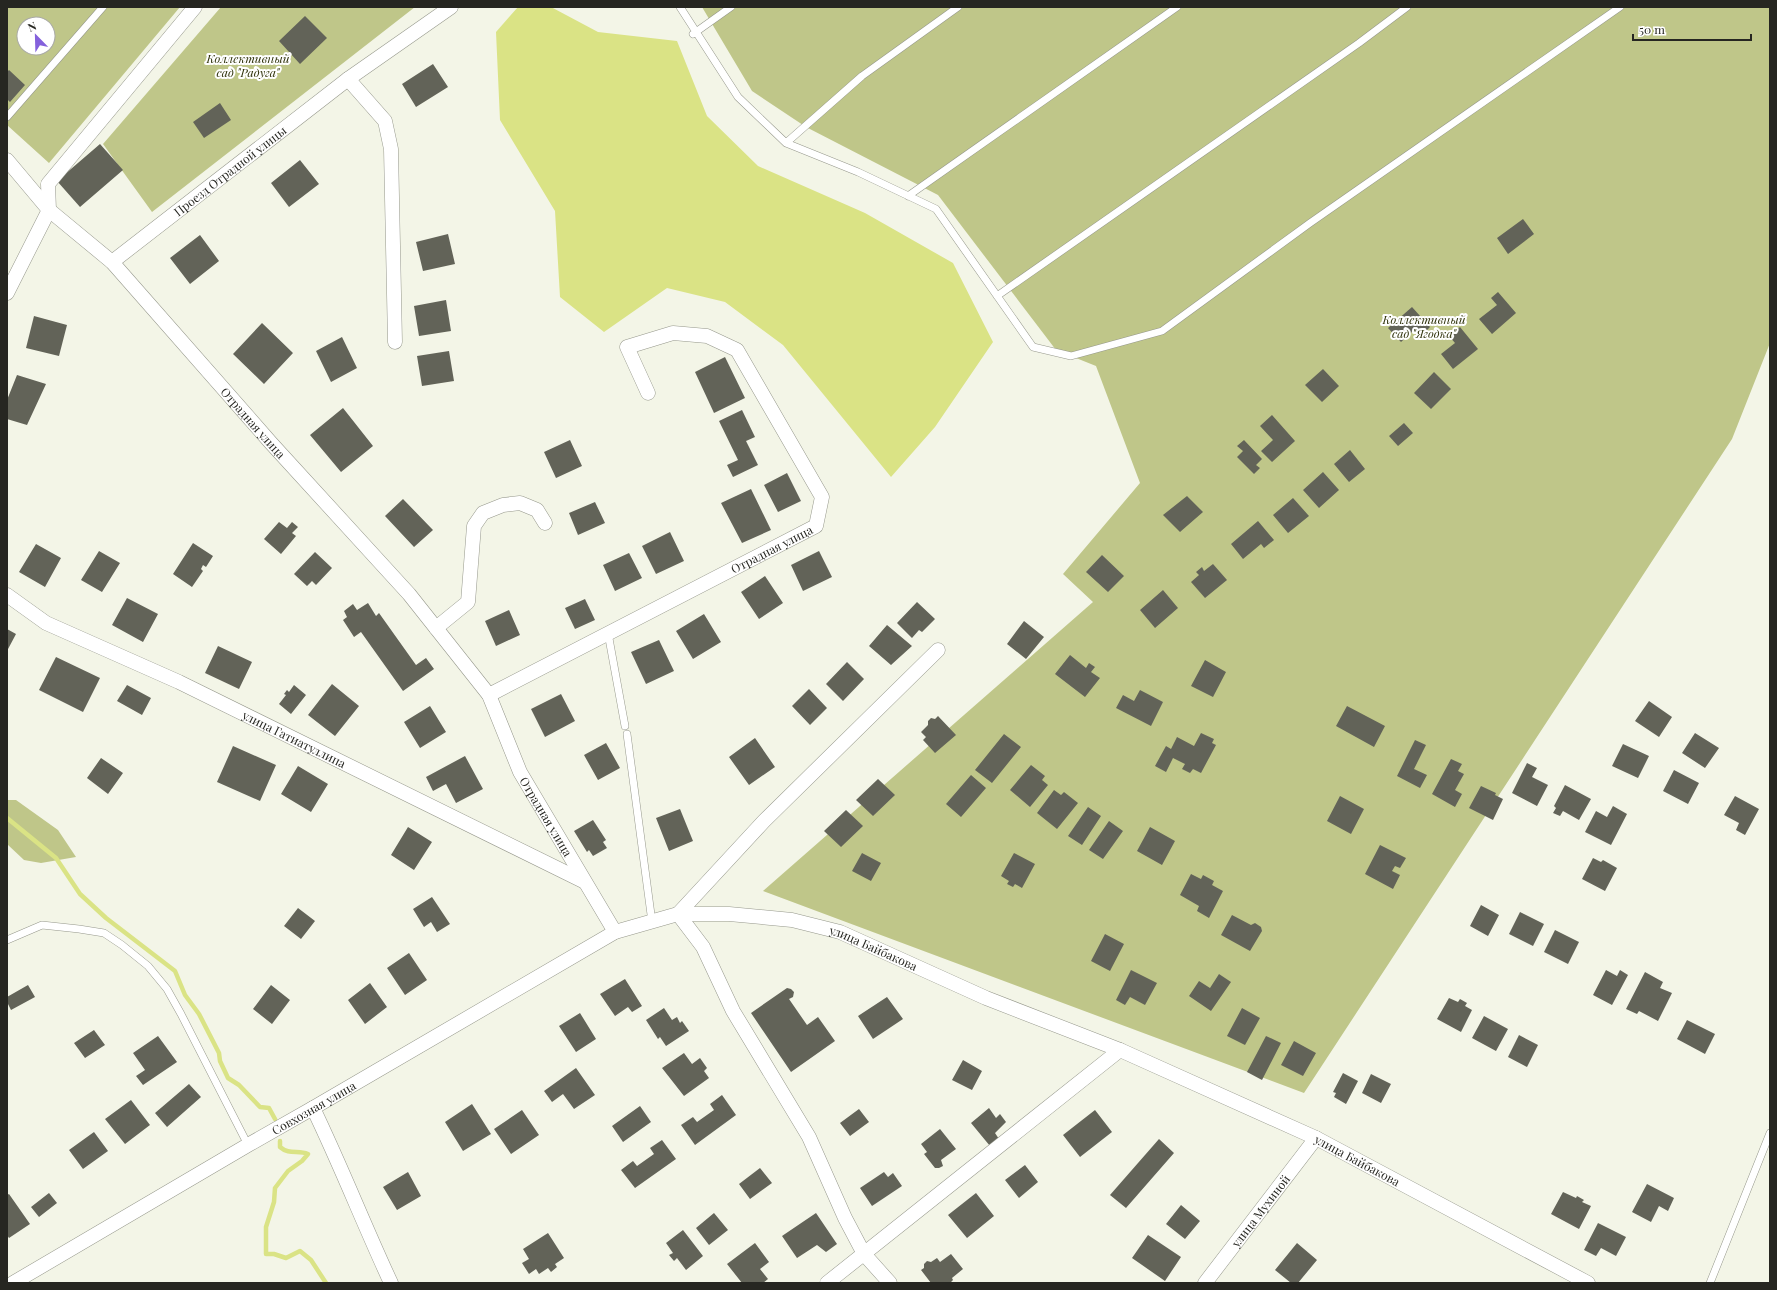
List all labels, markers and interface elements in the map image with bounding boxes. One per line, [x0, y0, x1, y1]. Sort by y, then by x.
north arrow [16, 16, 56, 56]
scale bar [1633, 16, 1751, 42]
text: N [25, 18, 39, 35]
text: 50 m [1639, 21, 1665, 37]
park label: Коллективный сад "Радуга" [205, 50, 290, 80]
street label: Проезд Отрадной улицы [170, 122, 289, 219]
park label: Коллективный сад "Ягодка" [1381, 311, 1466, 341]
street label: Отрадная улица [218, 384, 289, 462]
street label: Отрадная улица [728, 521, 815, 577]
street label: улица Гатиатуллина [239, 706, 349, 771]
street label: Отрадная улица [517, 774, 576, 859]
street label: улица Байбакова [827, 921, 920, 974]
street label: Совхозная улица [269, 1077, 358, 1138]
street label: улица Байбакова [1311, 1130, 1403, 1189]
street label: улица Мухиной [1227, 1171, 1293, 1251]

